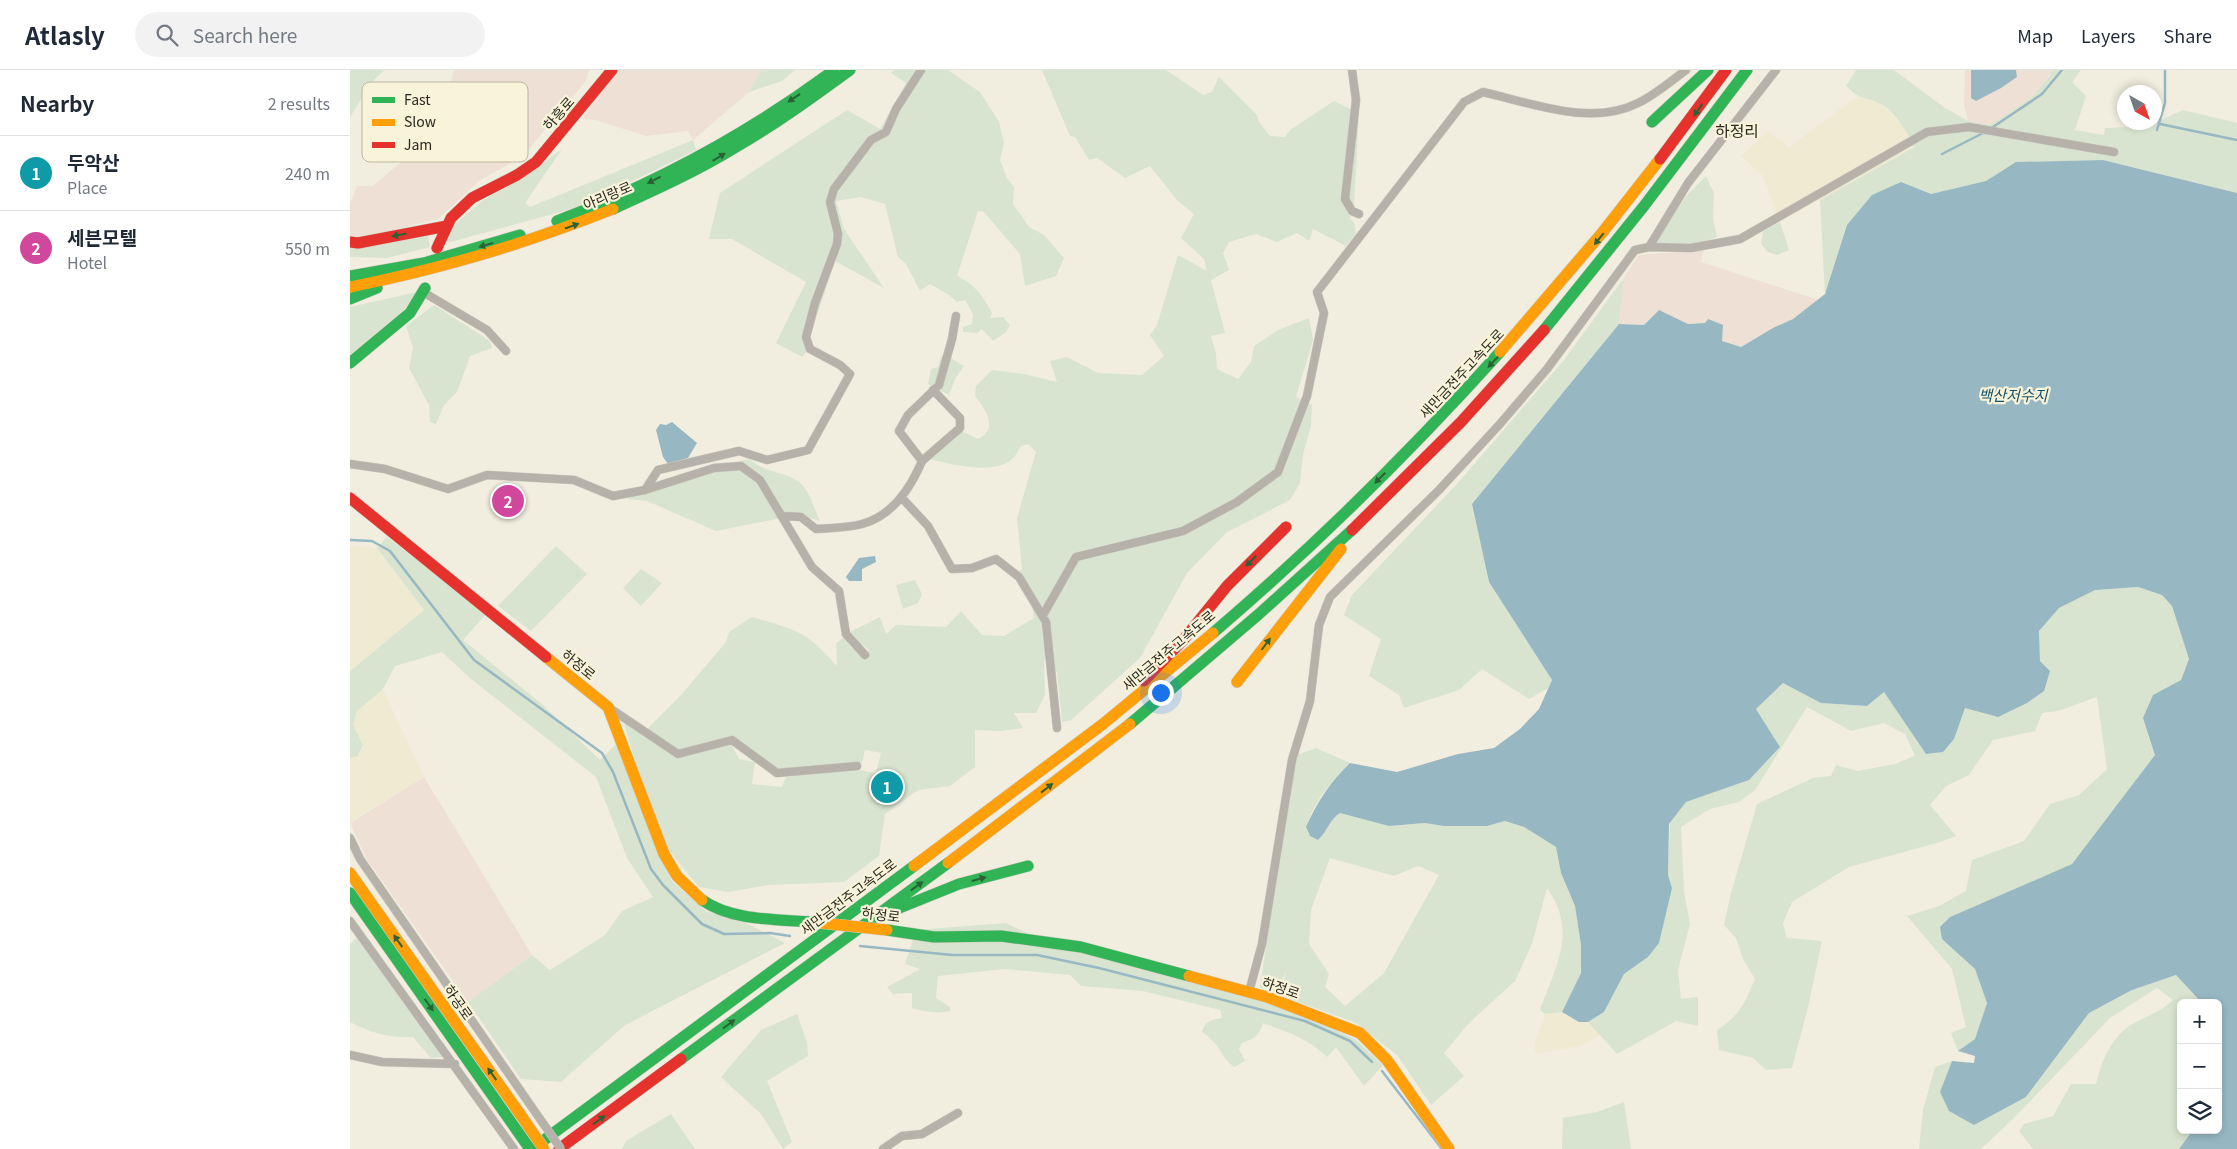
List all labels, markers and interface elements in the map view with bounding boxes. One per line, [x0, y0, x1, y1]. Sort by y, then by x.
search box [135, 12, 485, 57]
text: Atlasly [25, 17, 105, 52]
icon: search [153, 21, 181, 49]
text: Search here [193, 21, 297, 48]
text: Map [2017, 22, 2053, 48]
text: Layers [2081, 22, 2136, 48]
text: Share [2164, 22, 2212, 48]
legend [362, 82, 528, 162]
north arrow [2117, 85, 2162, 130]
text: Nearby [20, 88, 94, 118]
text: Fast [404, 89, 431, 109]
text: 2 results [268, 91, 330, 115]
street label: 하흥로 [538, 92, 578, 134]
one-way arrow [787, 93, 801, 103]
one-way arrow [1693, 103, 1703, 117]
text: Slow [404, 111, 436, 131]
district label: 하정리 [1715, 118, 1759, 142]
text: Jam [404, 134, 432, 154]
text: 두악산 [67, 148, 119, 175]
one-way arrow [712, 153, 725, 162]
text: 1 [31, 161, 41, 185]
text: 240 m [285, 161, 330, 185]
text: Place [67, 175, 107, 199]
street label: 아리랑로 [579, 176, 635, 214]
one-way arrow [647, 176, 661, 184]
one-way arrow [565, 222, 580, 230]
text: 세븐모텔 [67, 223, 137, 250]
one-way arrow [391, 232, 407, 240]
one-way arrow [1594, 232, 1605, 245]
text: 2 [31, 236, 41, 260]
text: 550 m [285, 236, 330, 260]
one-way arrow [479, 242, 494, 250]
text: Hotel [67, 250, 107, 274]
street label: 새만금전주고속도로 [1414, 324, 1508, 422]
one-way arrow [1487, 355, 1499, 367]
water label: 백산저수지 [1978, 384, 2049, 405]
one-way arrow [1374, 472, 1386, 484]
pin: 2 [492, 482, 524, 520]
one-way arrow [1245, 555, 1257, 567]
street label: 새만금전주고속도로 [1117, 605, 1219, 695]
one-way arrow [1261, 638, 1272, 651]
street label: 하정로 [558, 644, 600, 684]
your location [1148, 680, 1174, 706]
pin: 1 [871, 768, 903, 806]
one-way arrow [1040, 783, 1053, 794]
street label: 새만금전주고속도로 [796, 853, 900, 939]
one-way arrow [971, 875, 986, 883]
one-way arrow [910, 881, 924, 891]
street label: 하정로 [861, 902, 902, 926]
one-way arrow [393, 934, 403, 948]
street label: 하정로 [1259, 971, 1303, 1003]
street label: 하공로 [440, 980, 478, 1024]
one-way arrow [423, 998, 434, 1011]
map controls [2177, 999, 2222, 1134]
button: + [2177, 999, 2222, 1044]
one-way arrow [722, 1018, 735, 1029]
button: − [2177, 1044, 2222, 1089]
one-way arrow [487, 1067, 497, 1081]
button: layers [2177, 1089, 2222, 1134]
one-way arrow [592, 1115, 605, 1125]

